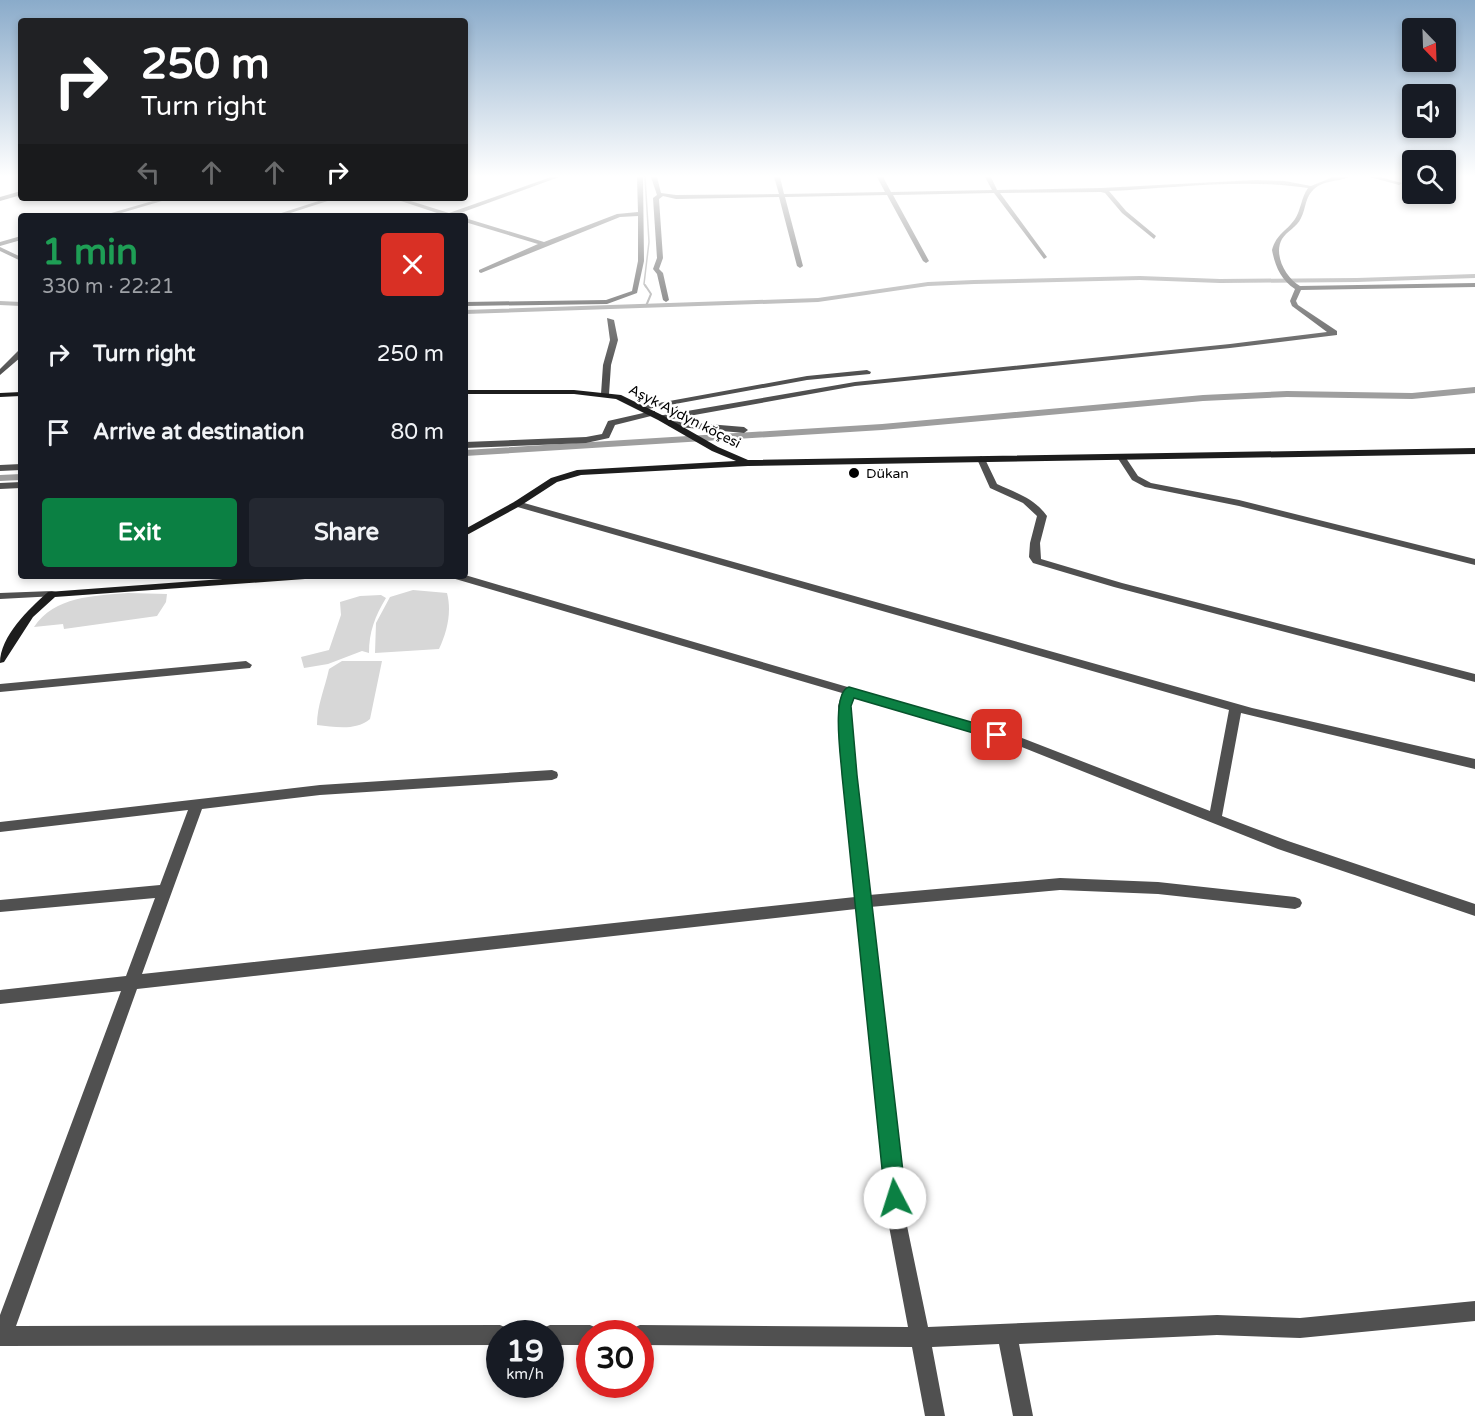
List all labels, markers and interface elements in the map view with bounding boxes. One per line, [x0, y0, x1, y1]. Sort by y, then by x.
north arrow [1402, 18, 1456, 72]
map controls [1402, 18, 1456, 204]
text: 250 m [141, 39, 270, 90]
icon: right [42, 42, 120, 120]
button: sound [1402, 84, 1456, 138]
text: Turn right [141, 90, 267, 123]
button: search [1402, 150, 1456, 204]
icon: left [132, 156, 165, 189]
icon: ahead [195, 156, 228, 189]
icon: ahead [258, 156, 291, 189]
icon: right [321, 156, 354, 189]
text: 1 min [42, 231, 138, 274]
button: close [381, 233, 444, 296]
text: 330 m · 22:21 [42, 275, 174, 299]
icon: right [42, 338, 75, 371]
text: Turn right [93, 341, 195, 367]
text: 250 m [377, 341, 444, 367]
street label: Aşyk Aýdyn köçesi [626, 381, 744, 452]
icon: arrive [42, 416, 75, 449]
text: Arrive at destination [93, 419, 304, 445]
text: 80 m [390, 419, 444, 445]
place label: Dükan [866, 465, 909, 482]
marker: Dükan [847, 466, 861, 480]
button: Exit [42, 498, 237, 567]
button: Share [249, 498, 444, 567]
pin [971, 709, 1022, 760]
icon: arrive [980, 718, 1013, 751]
position arrow [863, 1166, 927, 1230]
speed limit sign: 30 [576, 1320, 654, 1398]
text: 19 [506, 1333, 544, 1370]
text: km/h [506, 1365, 544, 1383]

